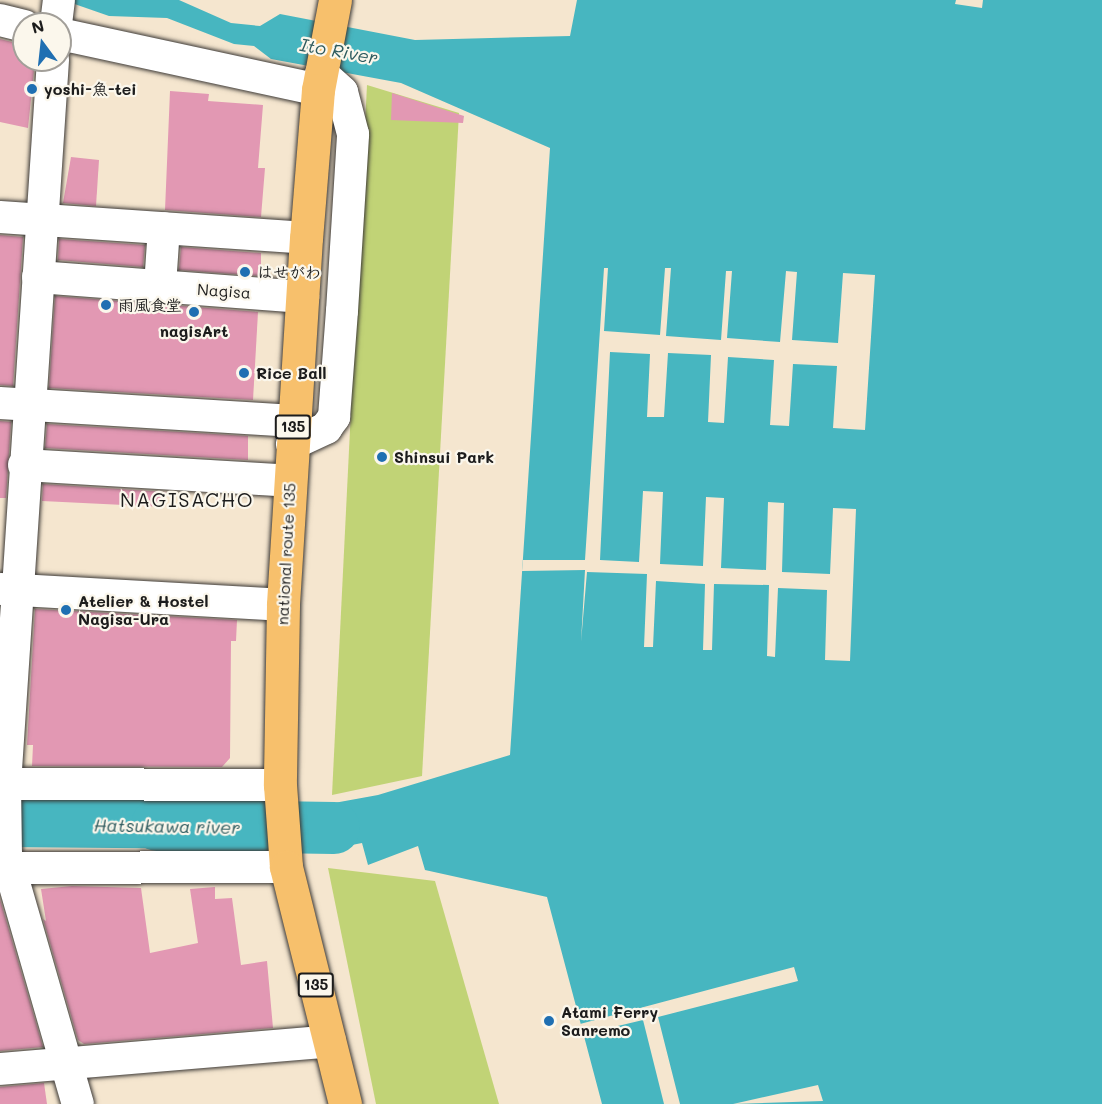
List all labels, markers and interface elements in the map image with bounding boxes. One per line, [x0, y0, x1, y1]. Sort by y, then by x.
north arrow [12, 12, 72, 72]
text: N [29, 14, 46, 38]
water label: Ito River [298, 34, 380, 68]
place label: yoshi-魚-tei [44, 79, 137, 99]
marker: yoshi-魚-tei [25, 82, 39, 96]
place label: はせがわ [257, 262, 321, 282]
marker: はせがわ [238, 265, 252, 279]
street label: Nagisa [197, 280, 251, 302]
place label: 雨風食堂 [118, 295, 182, 315]
marker: 雨風食堂 [99, 298, 113, 312]
marker: nagisArt [187, 305, 201, 319]
place label: nagisArt [160, 321, 228, 341]
place label: Rice Ball [256, 363, 327, 383]
marker: Rice Ball [237, 366, 251, 380]
road number: 135 [274, 415, 312, 439]
place label: Shinsui Park [394, 447, 494, 467]
marker: Shinsui Park [375, 450, 389, 464]
street label: national route 135 [273, 482, 299, 626]
district label: NAGISACHO [120, 487, 254, 511]
place label: Atelier & Hostel Nagisa-Ura [78, 591, 209, 629]
marker: Atelier & Hostel Nagisa-Ura [59, 603, 73, 617]
water label: Hatsukawa river [94, 814, 240, 838]
road number: 135 [296, 973, 336, 997]
place label: Atami Ferry Sanremo [561, 1002, 658, 1040]
marker: Atami Ferry Sanremo [542, 1014, 556, 1028]

